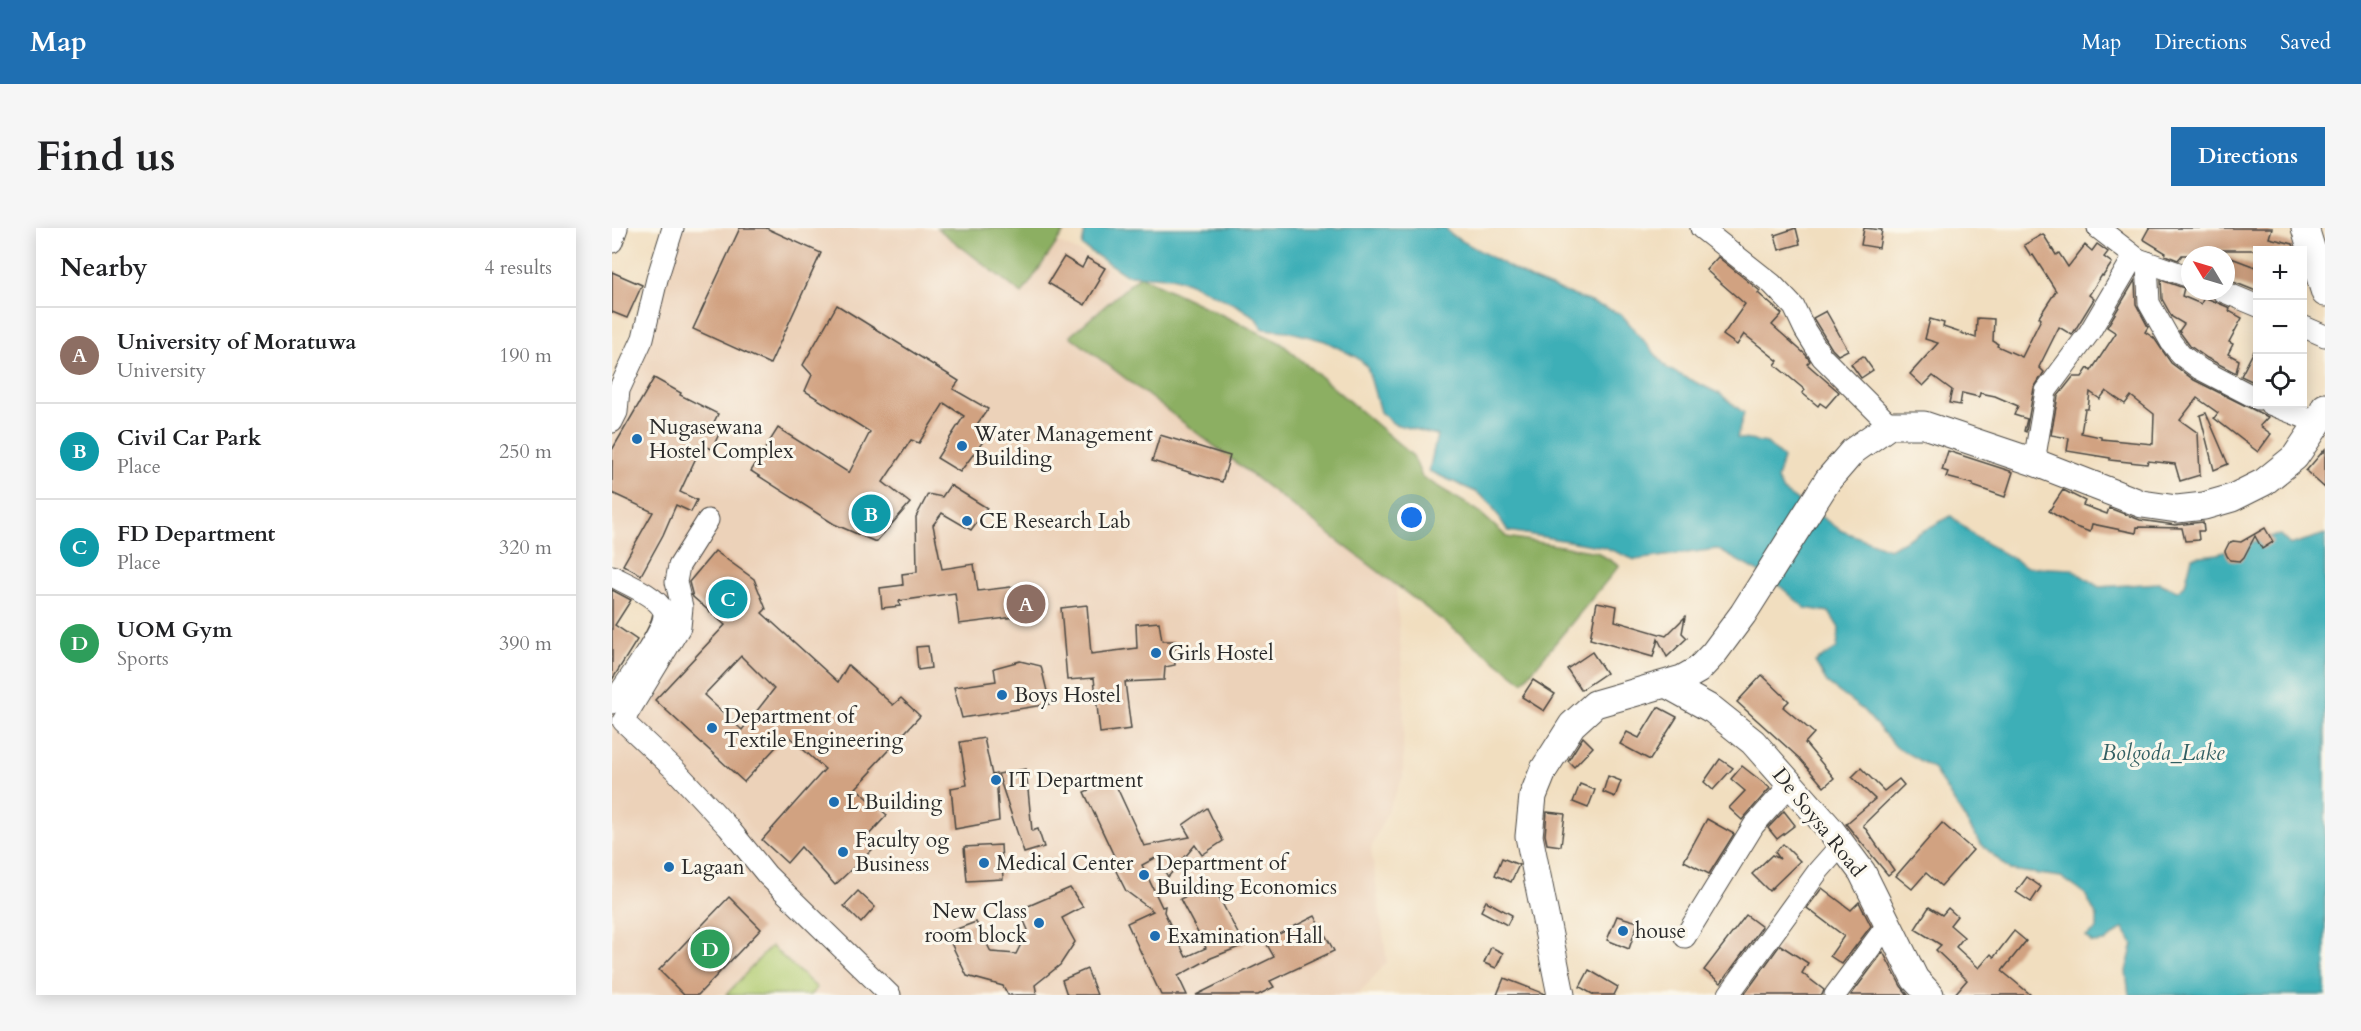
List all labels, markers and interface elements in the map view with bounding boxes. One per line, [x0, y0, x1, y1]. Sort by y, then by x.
text: Map [30, 23, 87, 61]
text: Map [2081, 28, 2121, 57]
text: Directions [2154, 28, 2247, 57]
text: Saved [2280, 28, 2331, 57]
button: Directions [2171, 127, 2325, 186]
text: Find us [36, 128, 176, 185]
north arrow [2181, 246, 2235, 300]
map controls [2253, 246, 2307, 408]
button: + [2253, 246, 2307, 300]
text: Nearby [60, 250, 148, 285]
text: 4 results [484, 254, 552, 281]
button: − [2253, 300, 2307, 354]
text: University of Moratuwa [117, 327, 356, 357]
text: A [72, 342, 87, 369]
text: 190 m [499, 342, 552, 369]
button: locate [2253, 354, 2307, 408]
text: University [117, 357, 206, 384]
place label: Nugasewana Hostel Complex [649, 413, 794, 466]
place label: Water Management Building [973, 420, 1153, 473]
text: Civil Car Park [117, 423, 261, 453]
marker: Nugasewana Hostel Complex [630, 432, 644, 446]
text: B [72, 438, 87, 465]
text: 250 m [499, 438, 552, 465]
marker: Water Management Building [955, 439, 969, 453]
text: Place [117, 453, 161, 480]
pin: B [852, 492, 890, 536]
your location [1397, 503, 1426, 532]
place label: CE Research Lab [979, 507, 1131, 536]
marker: CE Research Lab [960, 514, 974, 528]
text: FD Department [117, 519, 275, 549]
text: C [72, 534, 87, 561]
text: 320 m [499, 534, 552, 561]
text: Place [117, 549, 161, 576]
pin: C [708, 576, 748, 622]
pin: A [1006, 582, 1046, 626]
text: UOM Gym [117, 615, 233, 645]
text: D [71, 630, 88, 657]
text: 390 m [499, 630, 552, 657]
place label: Girls Hostel [1168, 639, 1274, 668]
text: Sports [117, 645, 169, 672]
marker: Girls Hostel [1149, 646, 1163, 660]
place label: Boys Hostel [1014, 681, 1121, 710]
marker: Boys Hostel [995, 688, 1009, 702]
place label: Department of Textile Engineering [724, 702, 904, 755]
marker: Department of Textile Engineering [705, 721, 719, 735]
water label: Bolgoda_Lake [2101, 738, 2225, 768]
street label: De Soysa Road [1765, 761, 1872, 883]
place label: IT Department [1008, 766, 1144, 795]
marker: IT Department [989, 773, 1003, 787]
place label: L Building [846, 788, 942, 817]
marker: L Building [827, 795, 841, 809]
place label: Faculty og Business [855, 826, 949, 879]
marker: Faculty og Business [836, 845, 850, 859]
place label: Medical Center [996, 849, 1134, 878]
place label: Department of Building Economics [1156, 849, 1337, 902]
place label: Lagaan [681, 853, 745, 882]
marker: Medical Center [977, 856, 991, 870]
marker: Lagaan [662, 860, 676, 874]
marker: Department of Building Economics [1137, 868, 1151, 882]
place label: New Class room block [924, 897, 1028, 950]
marker: New Class room block [1032, 916, 1046, 930]
place label: house [1635, 917, 1686, 946]
place label: Examination Hall [1167, 922, 1323, 951]
marker: house [1616, 924, 1630, 938]
pin: D [690, 926, 730, 972]
marker: Examination Hall [1148, 929, 1162, 943]

